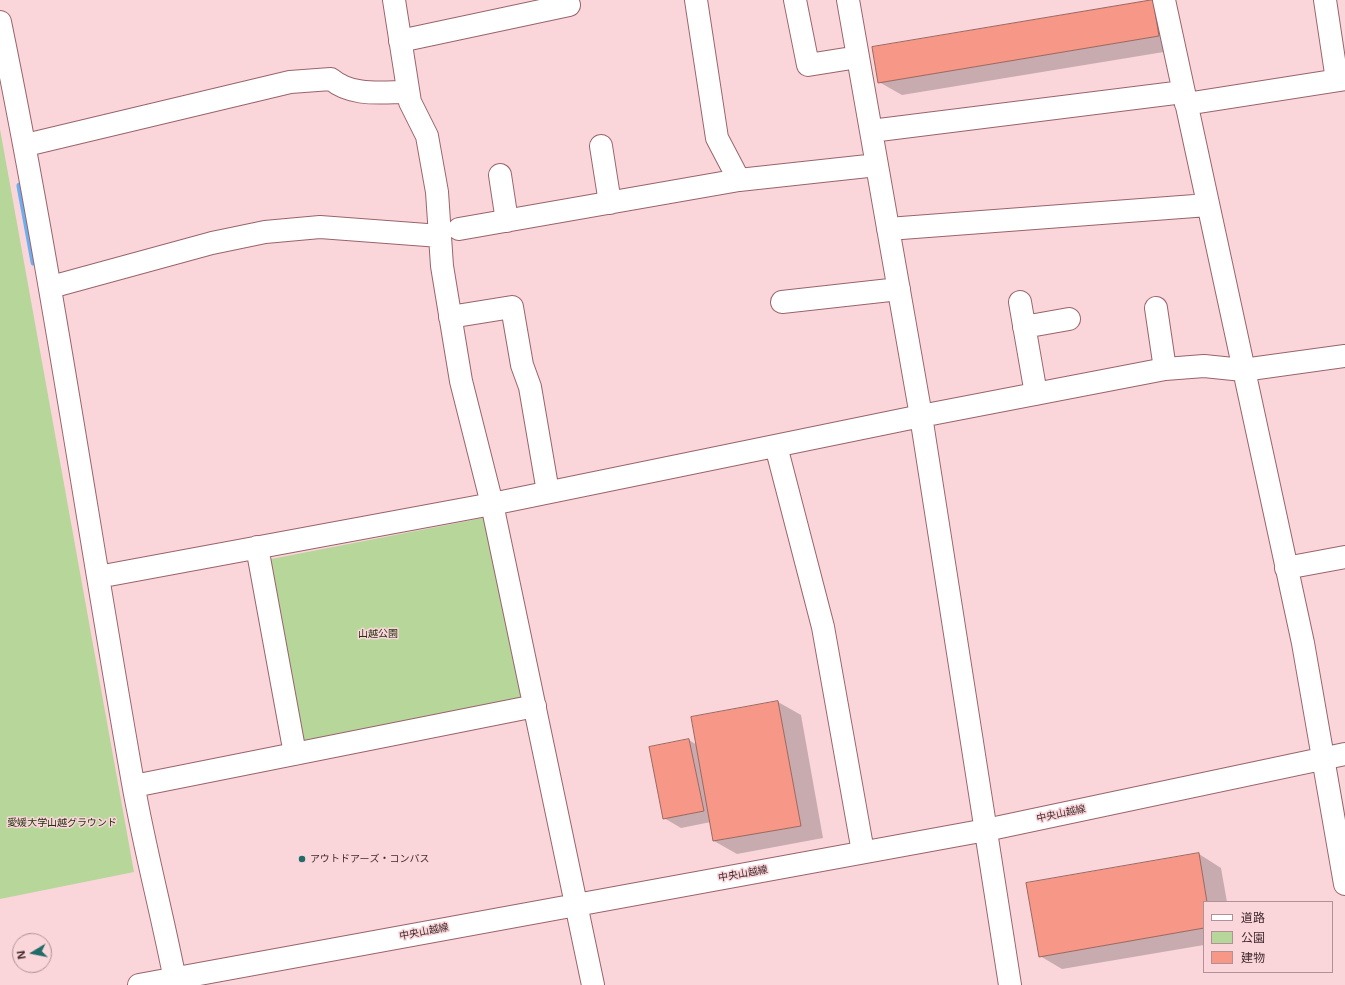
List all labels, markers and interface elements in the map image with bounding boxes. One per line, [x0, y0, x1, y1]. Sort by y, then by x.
park label: 山越公園 [358, 628, 398, 640]
street label: 中央山越線 [1035, 803, 1087, 825]
park label: 愛媛大学山越グラウンド [7, 817, 117, 829]
place label: アウトドアーズ・コンパス [310, 853, 429, 865]
marker: アウトドアーズ・コンパス [297, 854, 307, 864]
street label: 中央山越線 [717, 864, 769, 884]
legend [1203, 901, 1333, 973]
text: 道路 [1241, 909, 1265, 926]
street label: 中央山越線 [398, 921, 450, 943]
text: 公園 [1241, 929, 1265, 946]
north arrow [12, 933, 52, 973]
text: N [13, 949, 29, 961]
text: 建物 [1241, 949, 1265, 966]

